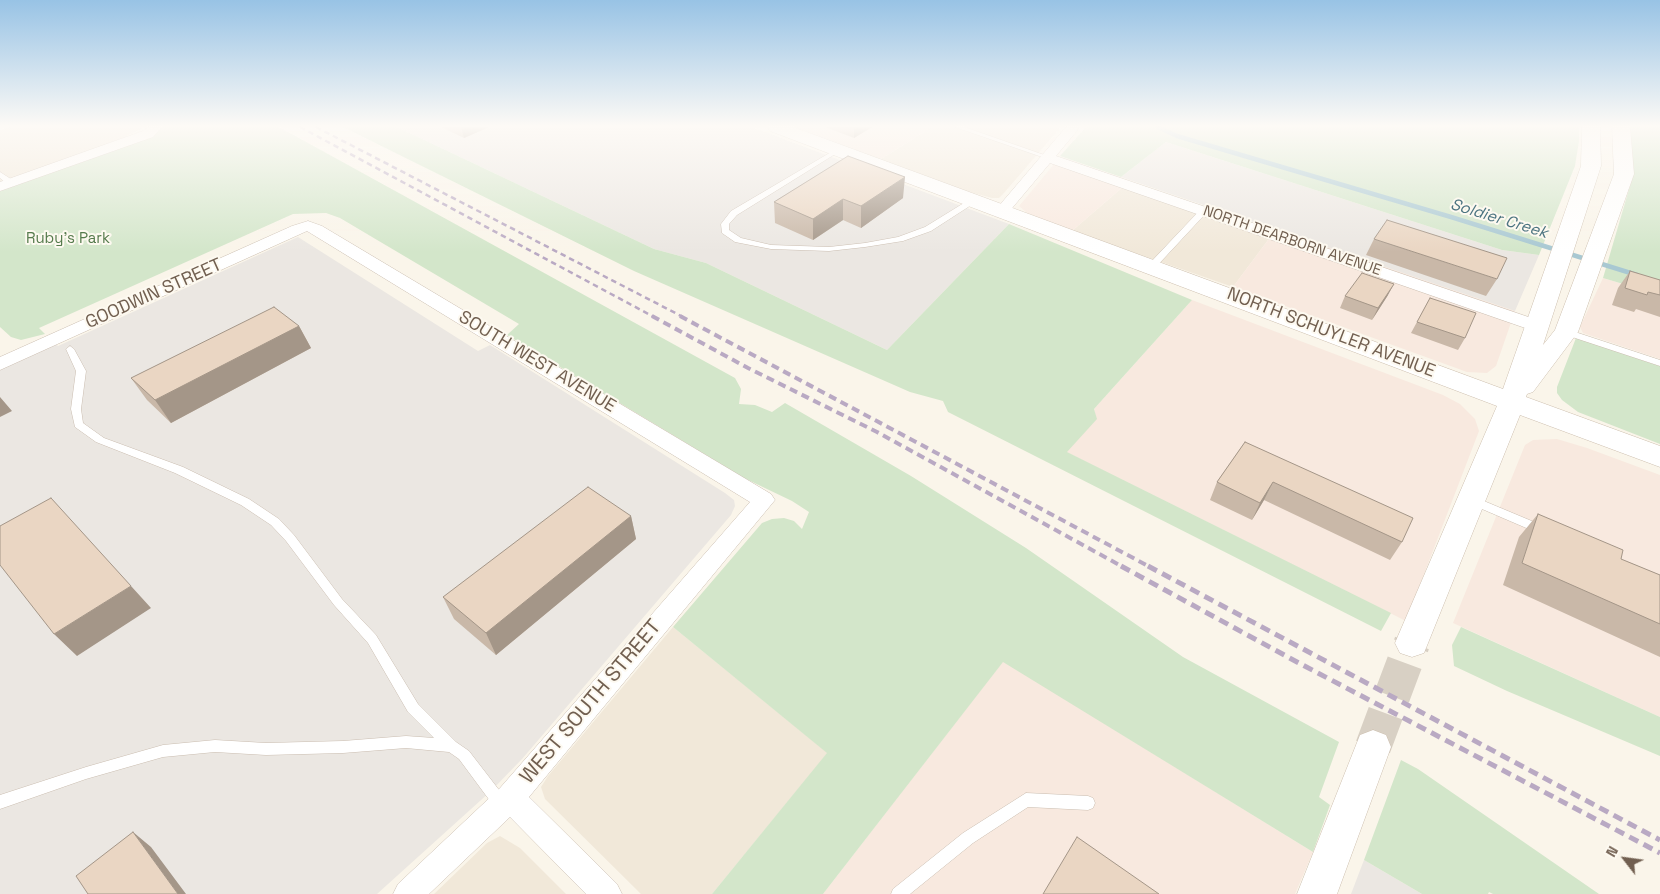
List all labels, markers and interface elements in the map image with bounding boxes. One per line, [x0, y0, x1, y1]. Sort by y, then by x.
water label: Soldier Creek [1448, 195, 1550, 243]
street label: NORTH DEARBORN AVENUE [1201, 202, 1383, 280]
park label: Ruby's Park [26, 230, 110, 248]
street label: GOODWIN STREET [82, 254, 226, 334]
street label: NORTH SCHUYLER AVENUE [1224, 283, 1438, 383]
street label: SOUTH WEST AVENUE [455, 307, 619, 417]
street label: WEST SOUTH STREET [515, 615, 667, 789]
north arrow [1600, 834, 1650, 884]
text: N [1602, 843, 1622, 860]

